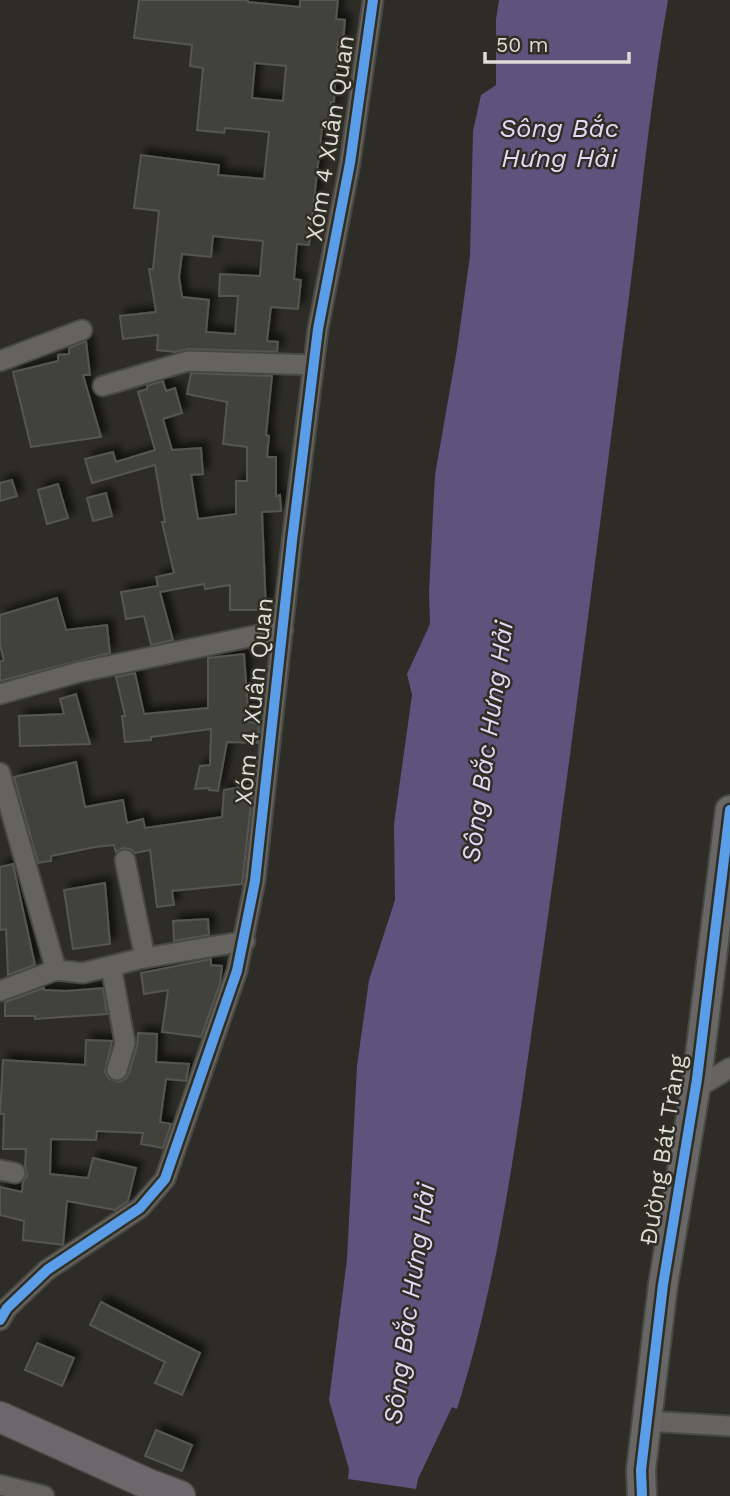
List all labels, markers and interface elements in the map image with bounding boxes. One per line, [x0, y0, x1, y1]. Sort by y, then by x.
scale bar [485, 21, 628, 65]
text: 50 m [496, 32, 548, 57]
street label: Xóm 4 Xuân Quan [300, 33, 360, 243]
water label: Sông Bắc Hưng Hải [499, 113, 619, 173]
street label: Xóm 4 Xuân Quan [229, 596, 279, 806]
water label: Sông Bắc Hưng Hải [455, 618, 519, 865]
street label: Đường Bát Tràng [634, 1052, 692, 1247]
water label: Sông Bắc Hưng Hải [377, 1180, 441, 1427]

